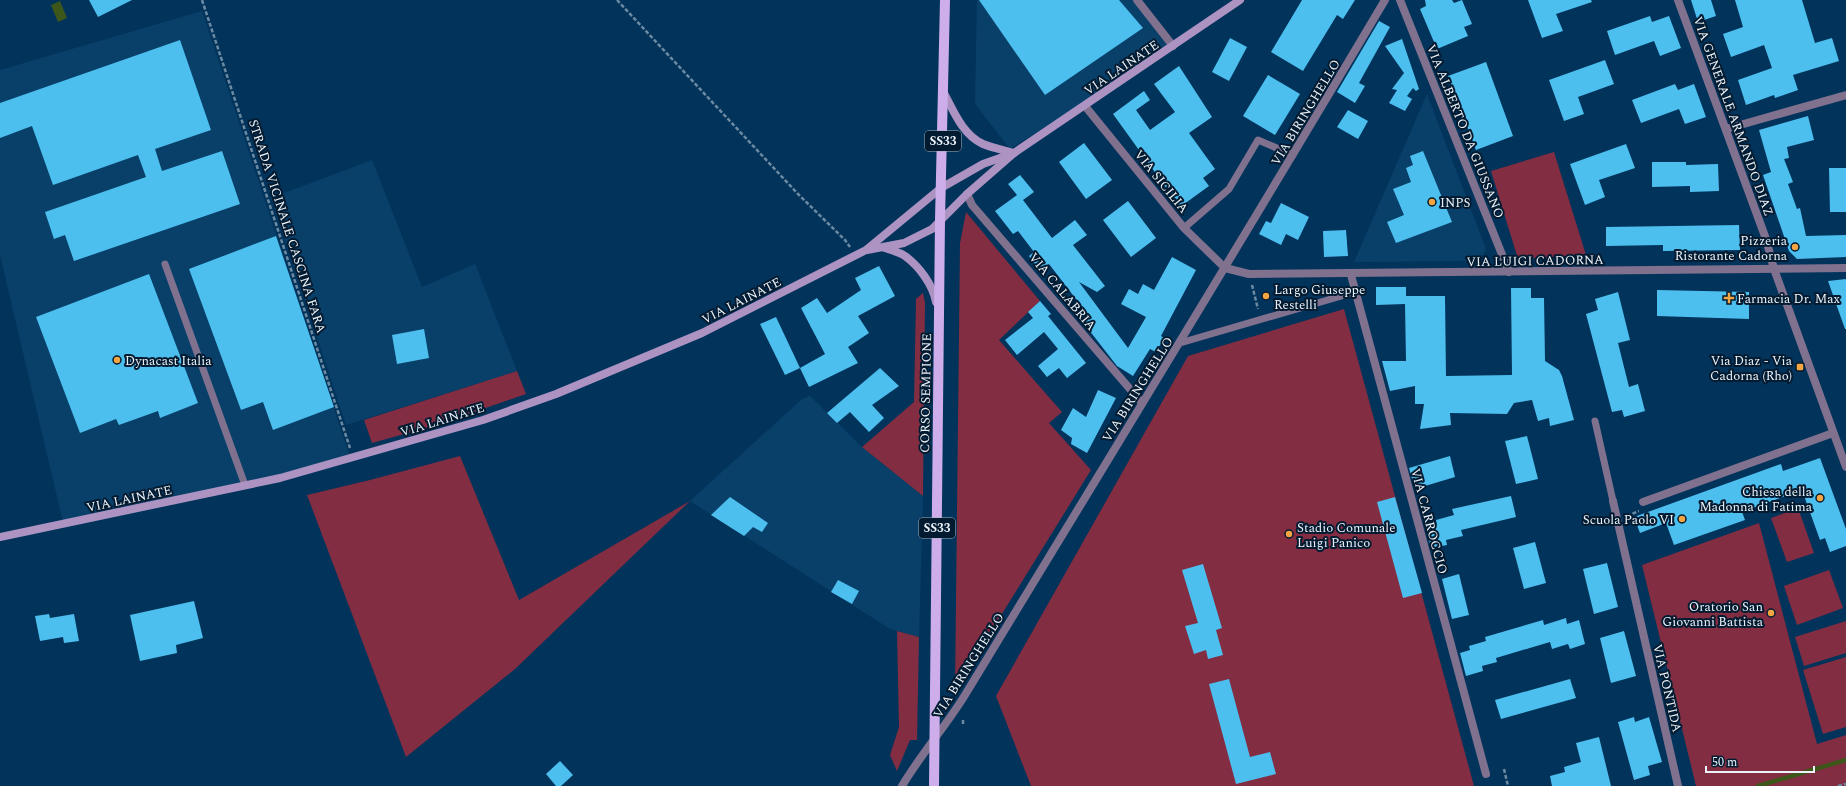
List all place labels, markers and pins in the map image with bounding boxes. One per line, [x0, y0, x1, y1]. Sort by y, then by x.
place label: INPS [1440, 193, 1471, 213]
marker: INPS [1427, 197, 1437, 207]
place label: Pizzeria Ristorante Cadorna [1675, 231, 1788, 266]
marker: Pizzeria Ristorante Cadorna [1790, 242, 1800, 252]
place label: Largo Giuseppe Restelli [1274, 280, 1365, 315]
place label: Farmacia Dr. Max [1737, 289, 1840, 309]
marker: Largo Giuseppe Restelli [1261, 291, 1271, 301]
marker: Farmacia Dr. Max [1724, 293, 1734, 303]
place label: Dynacast Italia [125, 351, 212, 371]
place label: Via Diaz - Via Cadorna (Rho) [1710, 351, 1793, 386]
marker: Dynacast Italia [112, 355, 122, 365]
marker: Via Diaz - Via Cadorna (Rho) [1795, 362, 1805, 372]
place label: Chiesa della Madonna di Fatima [1699, 482, 1813, 517]
marker: Chiesa della Madonna di Fatima [1815, 493, 1825, 503]
place label: Scuola Paolo VI [1583, 510, 1674, 530]
marker: Scuola Paolo VI [1677, 514, 1687, 524]
place label: Stadio Comunale Luigi Panico [1297, 518, 1395, 553]
marker: Stadio Comunale Luigi Panico [1284, 529, 1294, 539]
place label: Oratorio San Giovanni Battista [1662, 597, 1764, 632]
marker: Oratorio San Giovanni Battista [1766, 608, 1776, 618]

